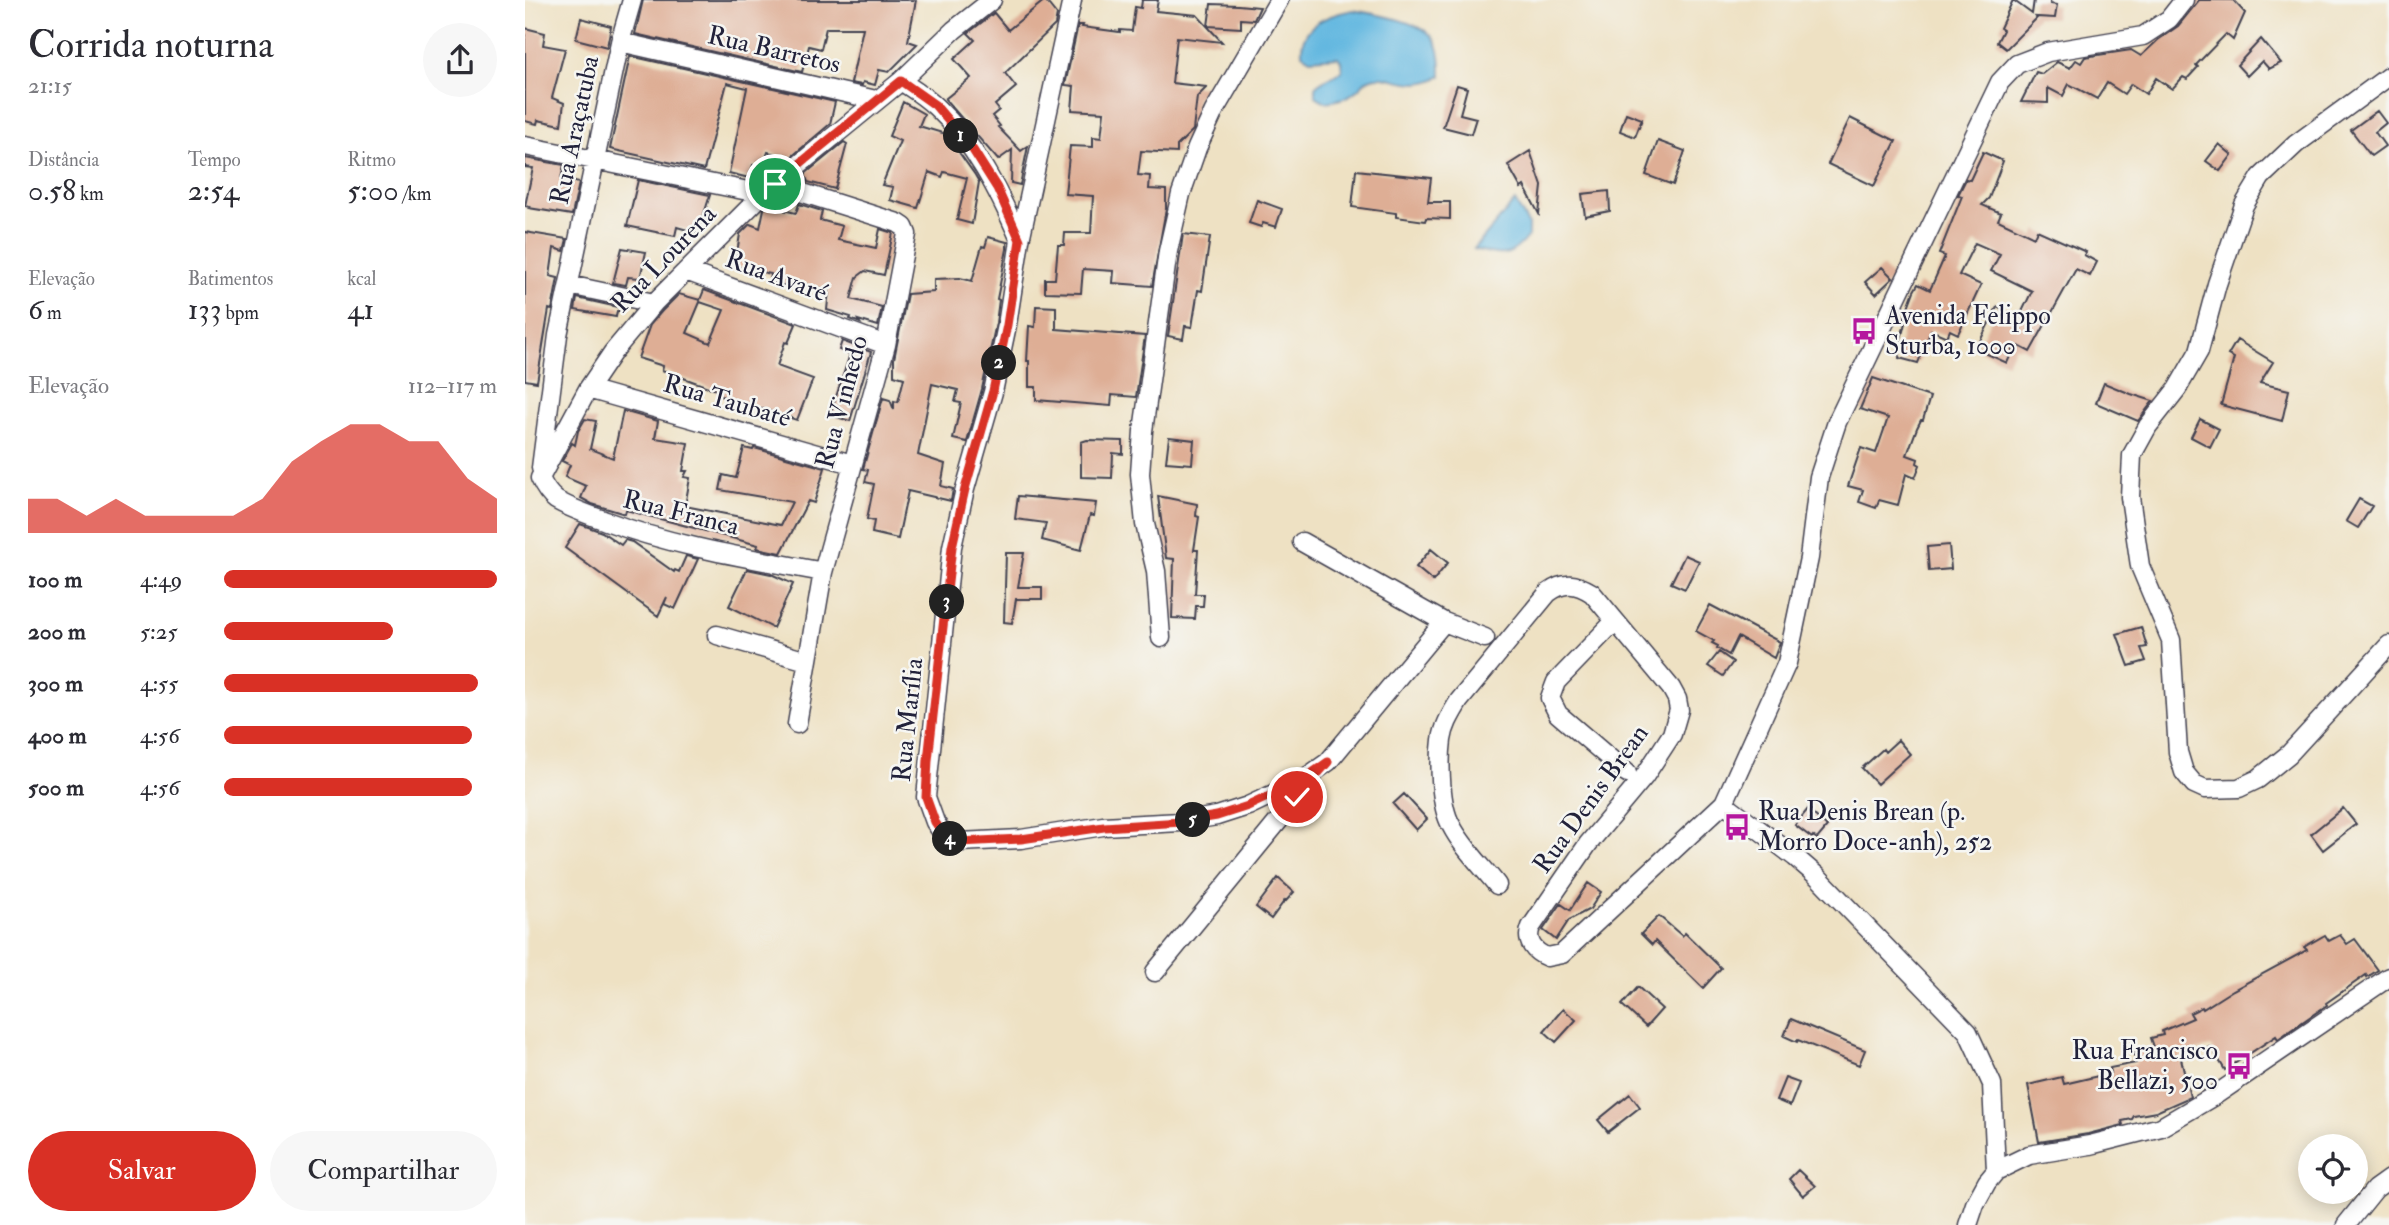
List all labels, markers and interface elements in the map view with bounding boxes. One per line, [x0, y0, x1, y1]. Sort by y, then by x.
street label: Rua Barretos [704, 19, 844, 81]
text: Corrida noturna [28, 21, 274, 69]
button: share [423, 23, 497, 97]
street label: Rua Araçatuba [544, 52, 606, 207]
text: 21:15 [28, 71, 72, 100]
pin: 1 [943, 118, 978, 154]
text: 1 [957, 123, 964, 147]
text: Distância [28, 148, 99, 172]
text: Tempo [188, 148, 241, 172]
text: Ritmo [347, 148, 396, 172]
pin [745, 154, 805, 214]
icon: arrive [756, 165, 794, 203]
text: 0.58 [28, 172, 76, 209]
text: 2:54 [188, 172, 239, 209]
text: 5:00 [347, 172, 399, 209]
text: km [76, 182, 104, 206]
text: /km [399, 182, 431, 206]
street label: Rua Lourena [605, 198, 723, 320]
street label: Rua Avaré [721, 243, 831, 309]
text: Elevação [28, 267, 95, 291]
text: Batimentos [188, 267, 273, 291]
text: kcal [347, 267, 376, 291]
text: 6 [28, 291, 43, 328]
text: 133 [188, 291, 221, 328]
text: 41 [347, 291, 374, 328]
place label: Avenida Felippo Sturba, 1000 [1884, 300, 2051, 362]
text: m [43, 301, 62, 325]
text: bpm [221, 301, 259, 325]
bus stop icon: Avenida Felippo Sturba, 1000 [1849, 316, 1879, 346]
street label: Rua Vinhedo [809, 332, 875, 472]
pin: 2 [981, 346, 1016, 380]
text: 2 [994, 350, 1003, 374]
street label: Rua Taubaté [660, 368, 795, 434]
text: Elevação [28, 371, 109, 400]
text: 112–117 m [408, 371, 497, 400]
street label: Rua Franca [620, 483, 743, 543]
text: 100 m [28, 565, 82, 594]
text: 4:49 [140, 565, 182, 594]
pin: 3 [929, 584, 965, 620]
text: 3 [943, 589, 950, 613]
text: 200 m [28, 617, 86, 646]
text: 5:25 [140, 617, 178, 646]
street label: Rua Marília [886, 656, 930, 784]
text: 300 m [28, 669, 83, 698]
text: 4:55 [140, 669, 178, 698]
street label: Rua Denis Brean [1526, 718, 1656, 880]
text: 400 m [28, 721, 87, 750]
text: 4:56 [140, 721, 180, 750]
pin [1267, 767, 1327, 827]
text: 500 m [28, 773, 84, 802]
text: 4:56 [140, 773, 180, 802]
icon: check [1278, 778, 1316, 816]
place label: Rua Denis Brean (p. Morro Doce-anh), 252 [1758, 796, 1992, 858]
pin: 5 [1175, 802, 1211, 838]
text: 5 [1188, 807, 1197, 831]
bus stop icon: Rua Denis Brean (p. Morro Doce-anh), 252 [1722, 812, 1752, 842]
pin: 4 [933, 822, 967, 856]
text: 4 [944, 826, 955, 850]
place label: Rua Francisco Bellazi, 500 [2071, 1035, 2218, 1097]
bus stop icon: Rua Francisco Bellazi, 500 [2224, 1051, 2254, 1081]
button: Salvar [28, 1131, 256, 1211]
button: Compartilhar [270, 1131, 497, 1211]
map controls [2298, 1134, 2368, 1204]
button: locate [2298, 1134, 2368, 1204]

